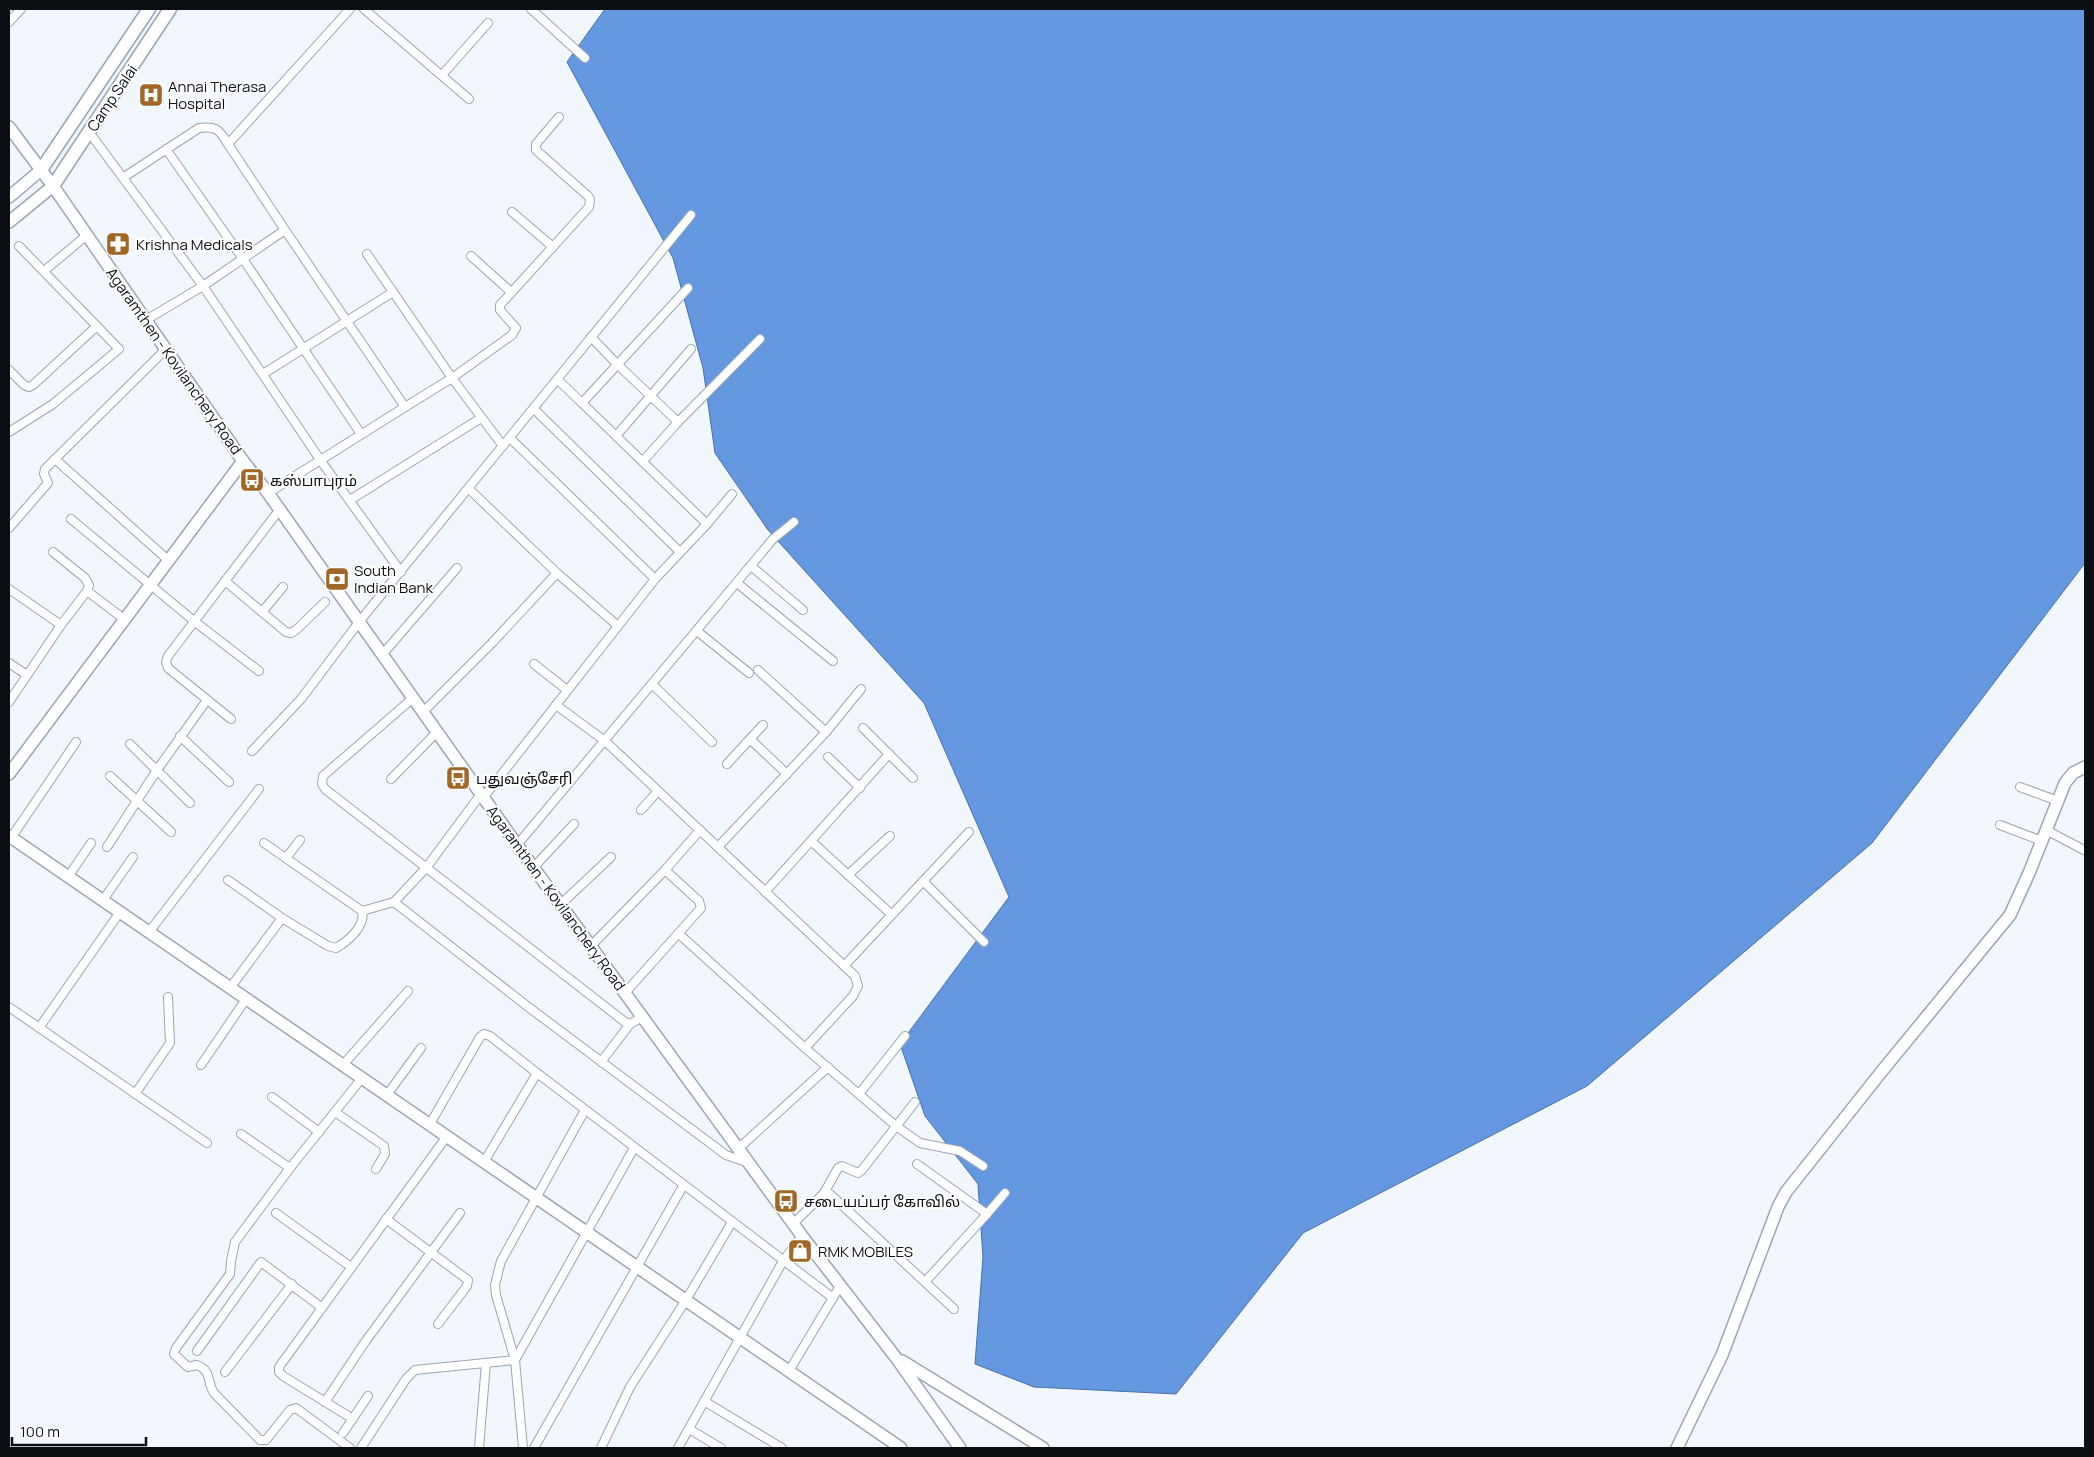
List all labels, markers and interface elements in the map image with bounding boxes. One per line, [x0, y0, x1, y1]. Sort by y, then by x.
street label: Camp Salai [82, 60, 142, 136]
place label: Annai Therasa Hospital [168, 76, 266, 114]
hospital icon: Annai Therasa Hospital [138, 82, 164, 108]
pharmacy icon: Krishna Medicals [105, 231, 131, 257]
place label: Krishna Medicals [136, 234, 253, 255]
street label: Agaramthen - Kovilanchery Road [101, 263, 247, 459]
bus stop icon: கஸ்பாபுரம் [239, 467, 265, 493]
place label: கஸ்பாபுரம் [270, 470, 357, 491]
place label: South Indian Bank [354, 560, 433, 598]
bank icon: South Indian Bank [324, 566, 350, 592]
bus stop icon: பதுவஞ்சேரி [445, 765, 471, 791]
place label: பதுவஞ்சேரி [476, 768, 572, 789]
street label: Agaramthen - Kovilanchery Road [482, 801, 630, 995]
bus stop icon: சடையப்பர் கோவில் [773, 1188, 799, 1214]
place label: சடையப்பர் கோவில் [804, 1191, 960, 1212]
shop icon: RMK MOBILES [787, 1238, 813, 1264]
place label: RMK MOBILES [818, 1241, 913, 1262]
scale bar [12, 1414, 146, 1446]
text: 100 m [20, 1421, 60, 1442]

